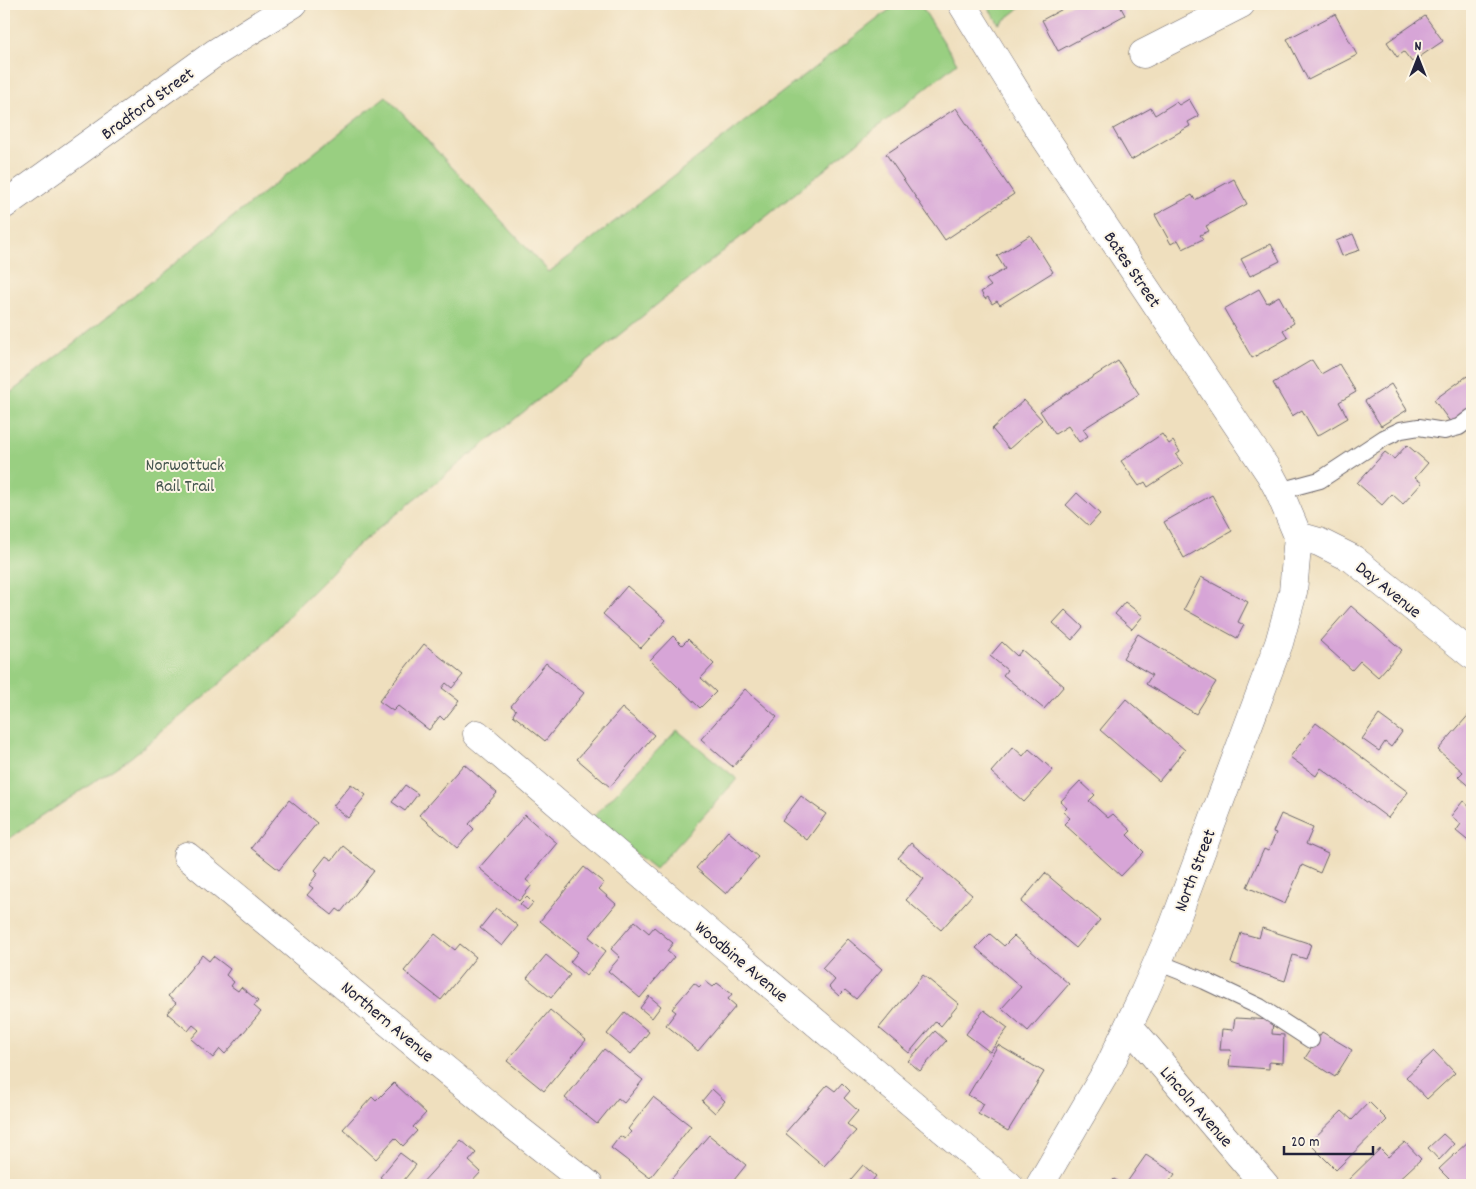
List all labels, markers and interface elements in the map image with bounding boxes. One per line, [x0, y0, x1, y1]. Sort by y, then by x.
north arrow [1394, 32, 1444, 82]
text: N [1415, 37, 1422, 57]
street label: Bradford Street [97, 63, 200, 147]
street label: Bates Street [1096, 227, 1166, 314]
park label: Norwottuck Rail Trail [146, 454, 224, 500]
street label: Day Avenue [1349, 557, 1426, 625]
street label: North Street [1169, 826, 1224, 916]
street label: Woodbine Avenue [688, 916, 793, 1010]
street label: Northern Avenue [334, 976, 438, 1069]
street label: Lincoln Avenue [1153, 1062, 1237, 1154]
scale bar [1284, 1124, 1372, 1156]
text: 20 m [1291, 1132, 1319, 1154]

